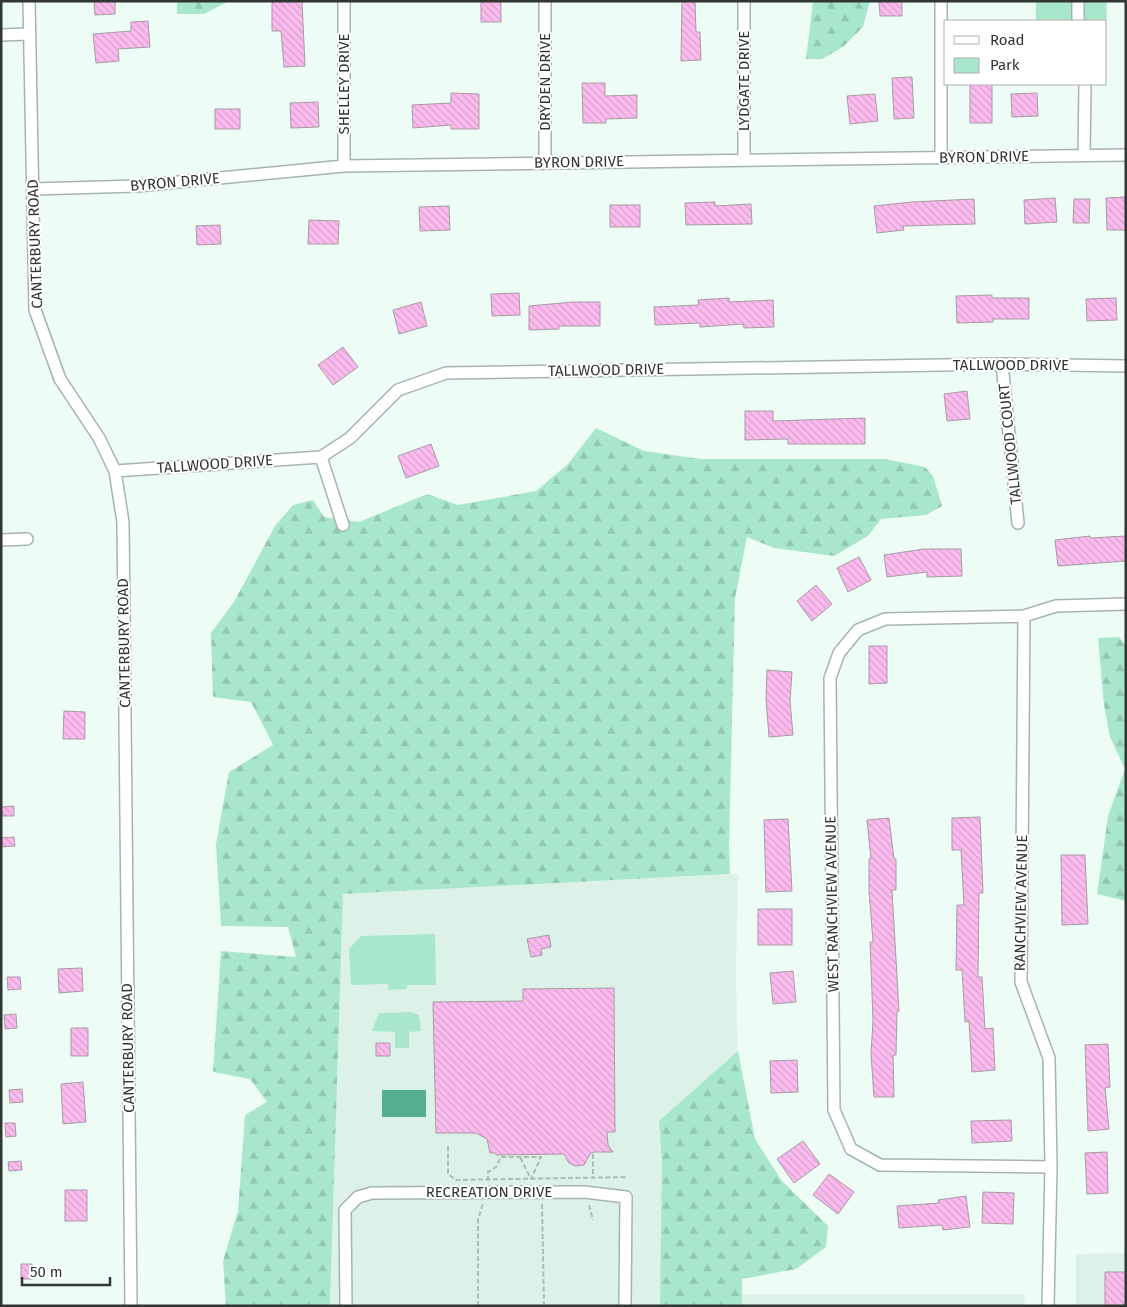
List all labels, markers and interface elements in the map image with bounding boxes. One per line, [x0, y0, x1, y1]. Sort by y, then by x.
legend [944, 20, 1107, 85]
street label: LYDGATE DRIVE [735, 31, 753, 131]
text: Road [990, 31, 1025, 49]
street label: SHELLEY DRIVE [335, 33, 353, 135]
street label: DRYDEN DRIVE [536, 33, 554, 131]
text: Park [990, 56, 1020, 74]
street label: BYRON DRIVE [939, 147, 1029, 167]
street label: BYRON DRIVE [534, 152, 624, 172]
street label: BYRON DRIVE [129, 169, 221, 195]
street label: CANTERBURY ROAD [24, 179, 46, 309]
street label: TALLWOOD DRIVE [953, 356, 1069, 374]
street label: TALLWOOD DRIVE [548, 360, 664, 380]
street label: TALLWOOD COURT [995, 382, 1025, 505]
street label: TALLWOOD DRIVE [156, 451, 274, 477]
street label: CANTERBURY ROAD [114, 578, 134, 708]
street label: WEST RANCHVIEW AVENUE [821, 816, 843, 992]
street label: RANCHVIEW AVENUE [1011, 835, 1031, 971]
street label: CANTERBURY ROAD [118, 983, 138, 1113]
street label: RECREATION DRIVE [426, 1183, 552, 1201]
scale bar [22, 1254, 110, 1286]
text: 50 m [30, 1263, 63, 1281]

